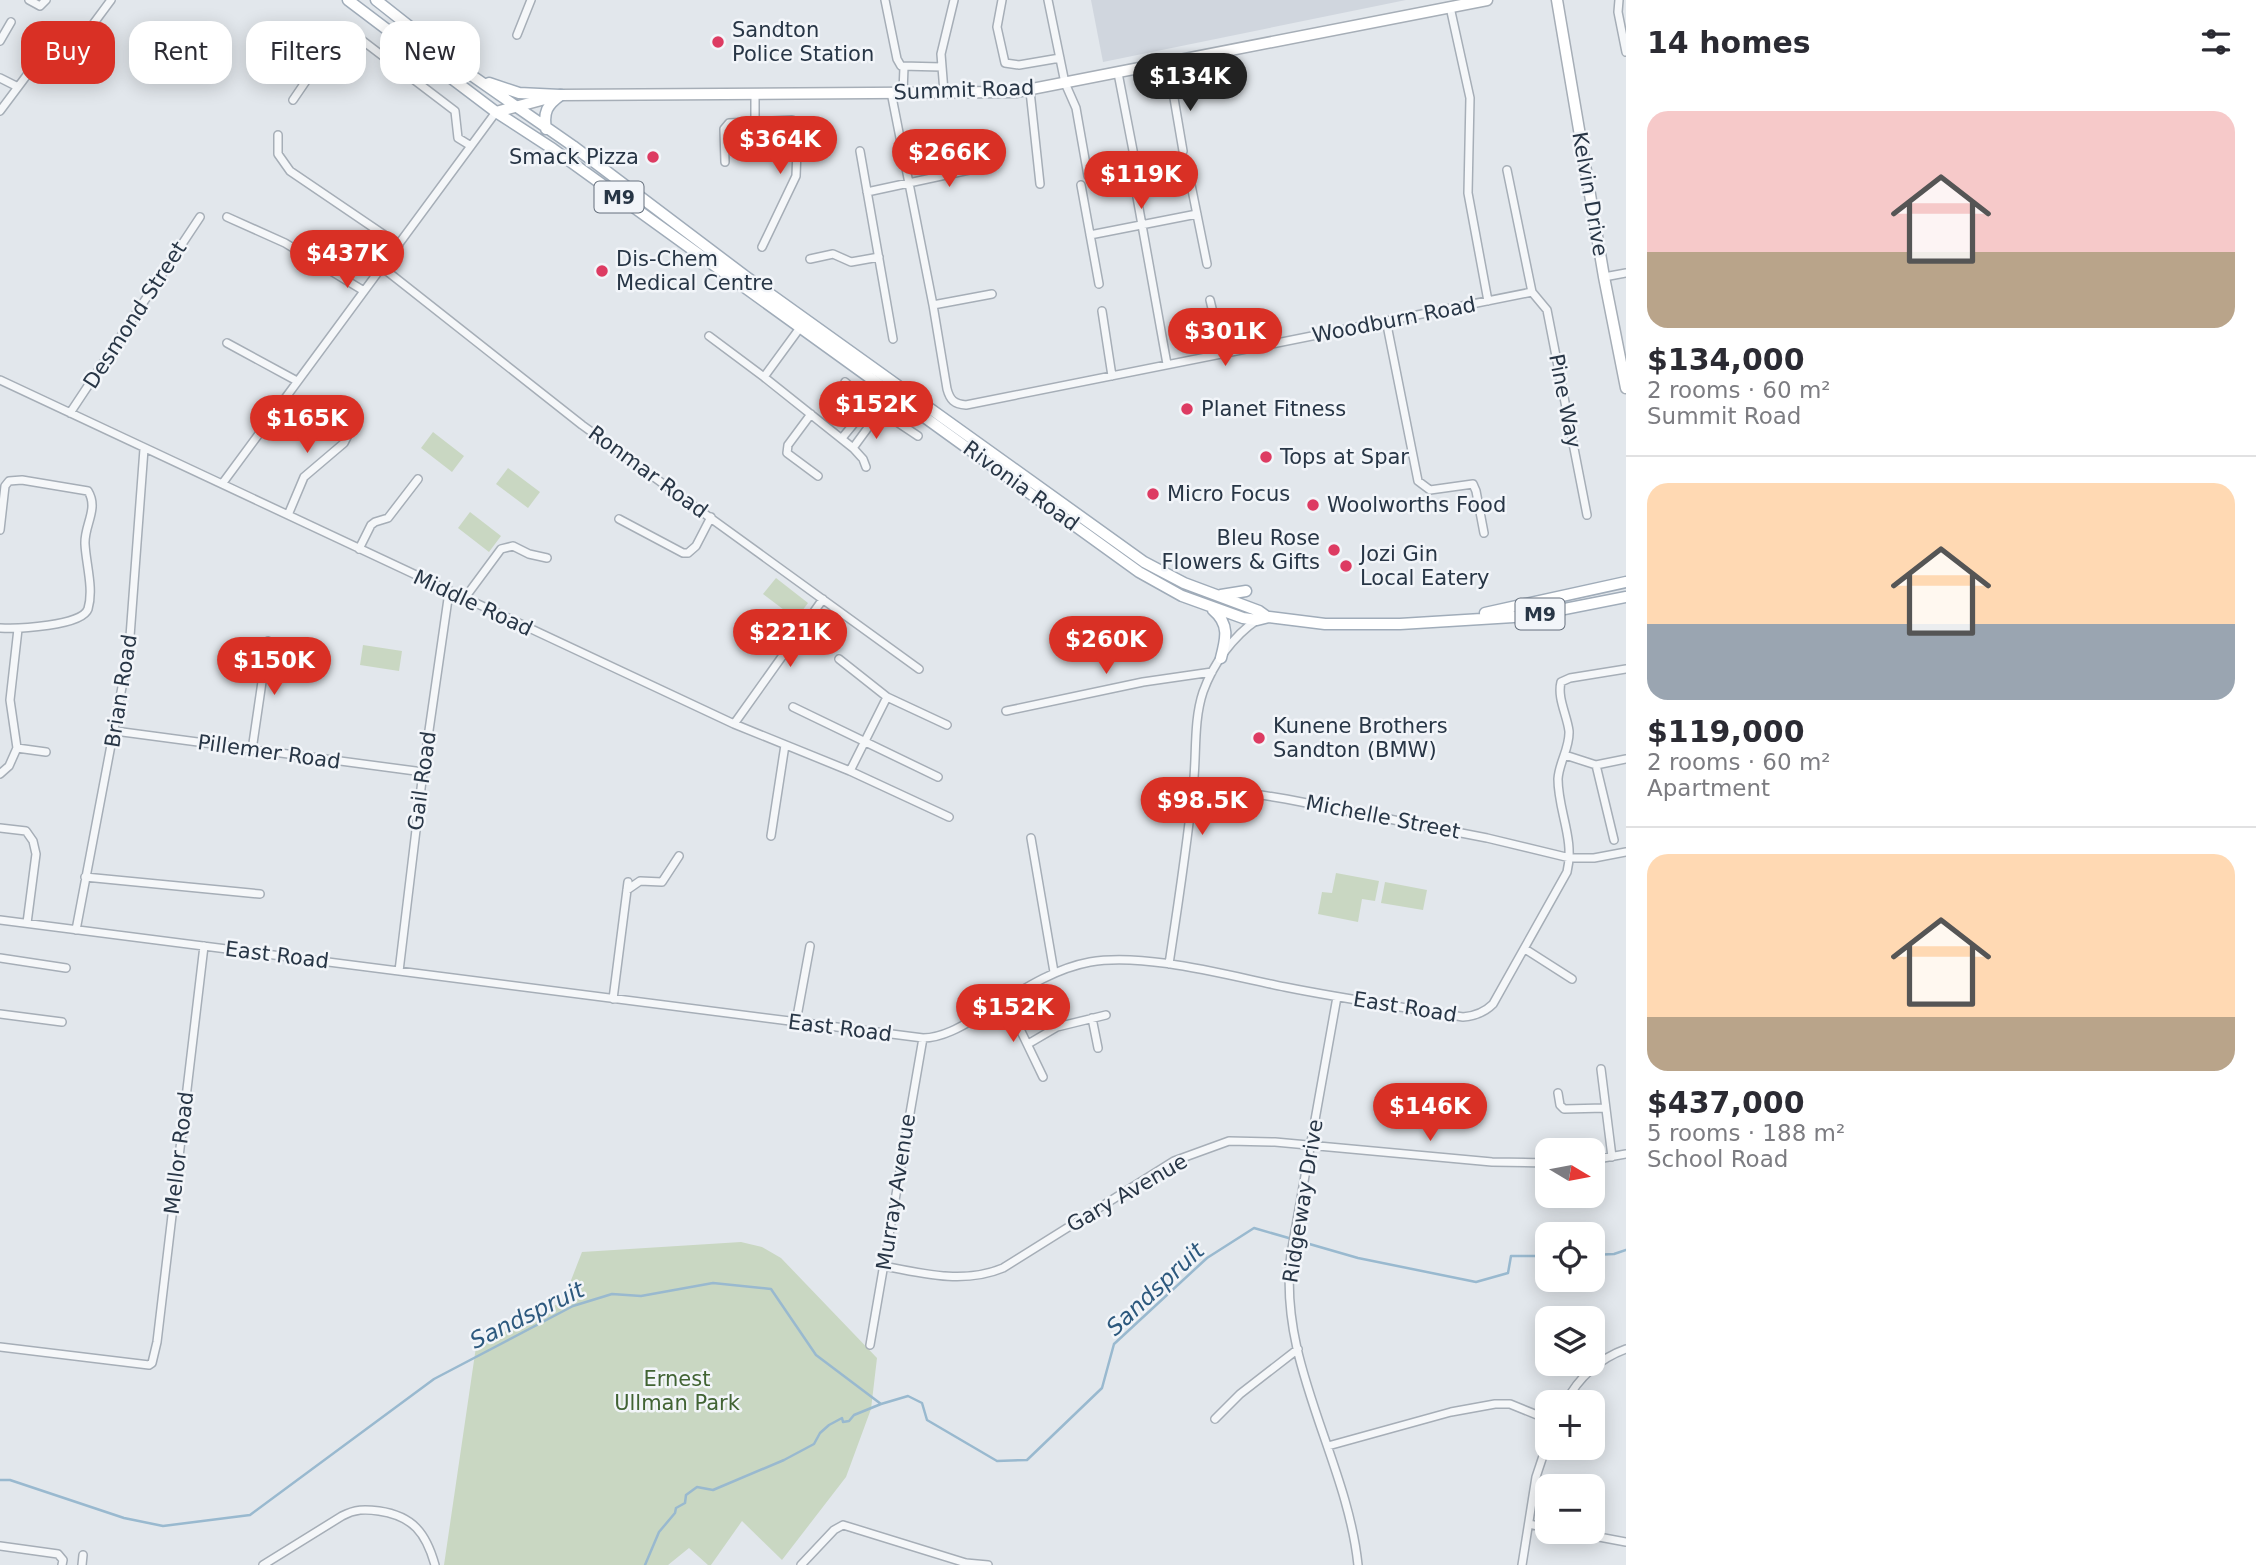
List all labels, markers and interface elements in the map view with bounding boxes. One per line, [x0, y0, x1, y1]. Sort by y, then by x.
place label: Sandton Police Station [732, 18, 874, 66]
chip: Buy [21, 21, 115, 84]
chip: Rent [129, 21, 232, 84]
chip: Filters [246, 21, 366, 84]
chip: New [380, 21, 480, 84]
icon: filters [2197, 23, 2235, 61]
text: 14 homes [1647, 25, 1811, 60]
marker: Sandton Police Station [710, 34, 726, 50]
pin: $134K [1141, 54, 1239, 113]
text: $134K [1149, 63, 1231, 89]
street label: Summit Road [893, 76, 1035, 104]
pin: $364K [731, 116, 829, 176]
text: $364K [739, 126, 821, 152]
pin: $266K [900, 130, 998, 189]
street label: Kelvin Drive [1567, 130, 1613, 258]
text: $266K [908, 139, 990, 165]
place label: Smack Pizza [509, 145, 639, 169]
marker: Smack Pizza [645, 149, 661, 165]
pin: $119K [1092, 152, 1190, 211]
icon: home [1878, 156, 2004, 282]
text: $119K [1100, 161, 1182, 187]
road number: M9 [594, 182, 644, 212]
pin: $437K [298, 230, 396, 290]
street label: Desmond Street [79, 237, 191, 393]
text: $437K [306, 240, 388, 266]
place label: Dis-Chem Medical Centre [616, 247, 773, 295]
marker: Dis-Chem Medical Centre [594, 263, 610, 279]
street label: Woodburn Road [1310, 292, 1478, 348]
pin: $301K [1176, 308, 1274, 368]
text: $301K [1184, 318, 1266, 344]
text: $134,000 [1647, 342, 1805, 377]
street label: Pine Way [1544, 352, 1586, 450]
text: 2 rooms · 60 m² [1647, 377, 1831, 403]
pin: $152K [827, 382, 925, 441]
text: $152K [835, 391, 917, 417]
pin: $165K [258, 396, 356, 455]
place label: Planet Fitness [1201, 397, 1346, 421]
marker: Planet Fitness [1179, 401, 1195, 417]
text: Summit Road [1647, 403, 1801, 429]
text: $165K [266, 405, 348, 431]
street label: Ronmar Road [584, 421, 712, 523]
street label: Rivonia Road [958, 436, 1084, 536]
place label: Tops at Spar [1279, 445, 1409, 469]
marker: Tops at Spar [1258, 449, 1274, 465]
place label: Micro Focus [1167, 482, 1290, 506]
marker: Micro Focus [1145, 486, 1161, 502]
place label: Woolworths Food [1327, 493, 1506, 517]
marker: Woolworths Food [1305, 497, 1321, 513]
place label: Bleu Rose Flowers & Gifts [1162, 526, 1320, 574]
icon: home [1878, 528, 2004, 654]
marker: Bleu Rose Flowers & Gifts [1326, 542, 1342, 558]
place label: Jozi Gin Local Eatery [1358, 542, 1489, 590]
marker: Jozi Gin Local Eatery [1338, 558, 1354, 574]
street label: Middle Road [410, 565, 536, 641]
road number: M9 [1516, 598, 1564, 629]
pin: $221K [741, 610, 839, 669]
pin: $260K [1057, 616, 1155, 676]
text: $221K [749, 619, 831, 645]
text: $260K [1065, 626, 1147, 652]
street label: Brian Road [100, 633, 142, 749]
pin: $150K [225, 638, 323, 697]
text: $150K [233, 647, 315, 673]
place label: Kunene Brothers Sandton (BMW) [1273, 714, 1448, 762]
text: $119,000 [1647, 714, 1805, 749]
street label: Pillemer Road [196, 730, 342, 774]
street label: Gail Road [403, 730, 441, 832]
marker: Kunene Brothers Sandton (BMW) [1251, 730, 1267, 746]
text: 2 rooms · 60 m² [1647, 749, 1831, 775]
text: Apartment [1647, 775, 1770, 801]
pin: $98.5K [1145, 778, 1259, 837]
text: $98.5K [1157, 787, 1247, 813]
street label: Michelle Street [1304, 790, 1462, 844]
icon: home [1878, 899, 2004, 1025]
street label: East Road [224, 937, 330, 973]
pin: $152K [964, 984, 1062, 1044]
street label: East Road [1351, 987, 1459, 1027]
text: $152K [972, 994, 1054, 1020]
street label: East Road [787, 1010, 893, 1046]
pin: $146K [1381, 1084, 1479, 1143]
text: $437,000 [1647, 1085, 1805, 1120]
street label: Mellor Road [160, 1090, 198, 1216]
text: $146K [1389, 1093, 1471, 1119]
street label: Murray Avenue [872, 1112, 920, 1272]
street label: Ridgeway Drive [1278, 1118, 1328, 1284]
text: 5 rooms · 188 m² [1647, 1120, 1845, 1146]
north arrow [1535, 1138, 1605, 1208]
map controls [1535, 1138, 1605, 1544]
text: School Road [1647, 1146, 1788, 1172]
street label: Gary Avenue [1063, 1149, 1191, 1237]
button: locate [1535, 1222, 1605, 1292]
water label: Sandspruit [1101, 1237, 1210, 1341]
water label: Sandspruit [466, 1276, 589, 1354]
button: layers [1535, 1306, 1605, 1376]
park label: Ernest Ullman Park [614, 1367, 741, 1415]
button: + [1535, 1390, 1605, 1460]
button: − [1535, 1474, 1605, 1544]

